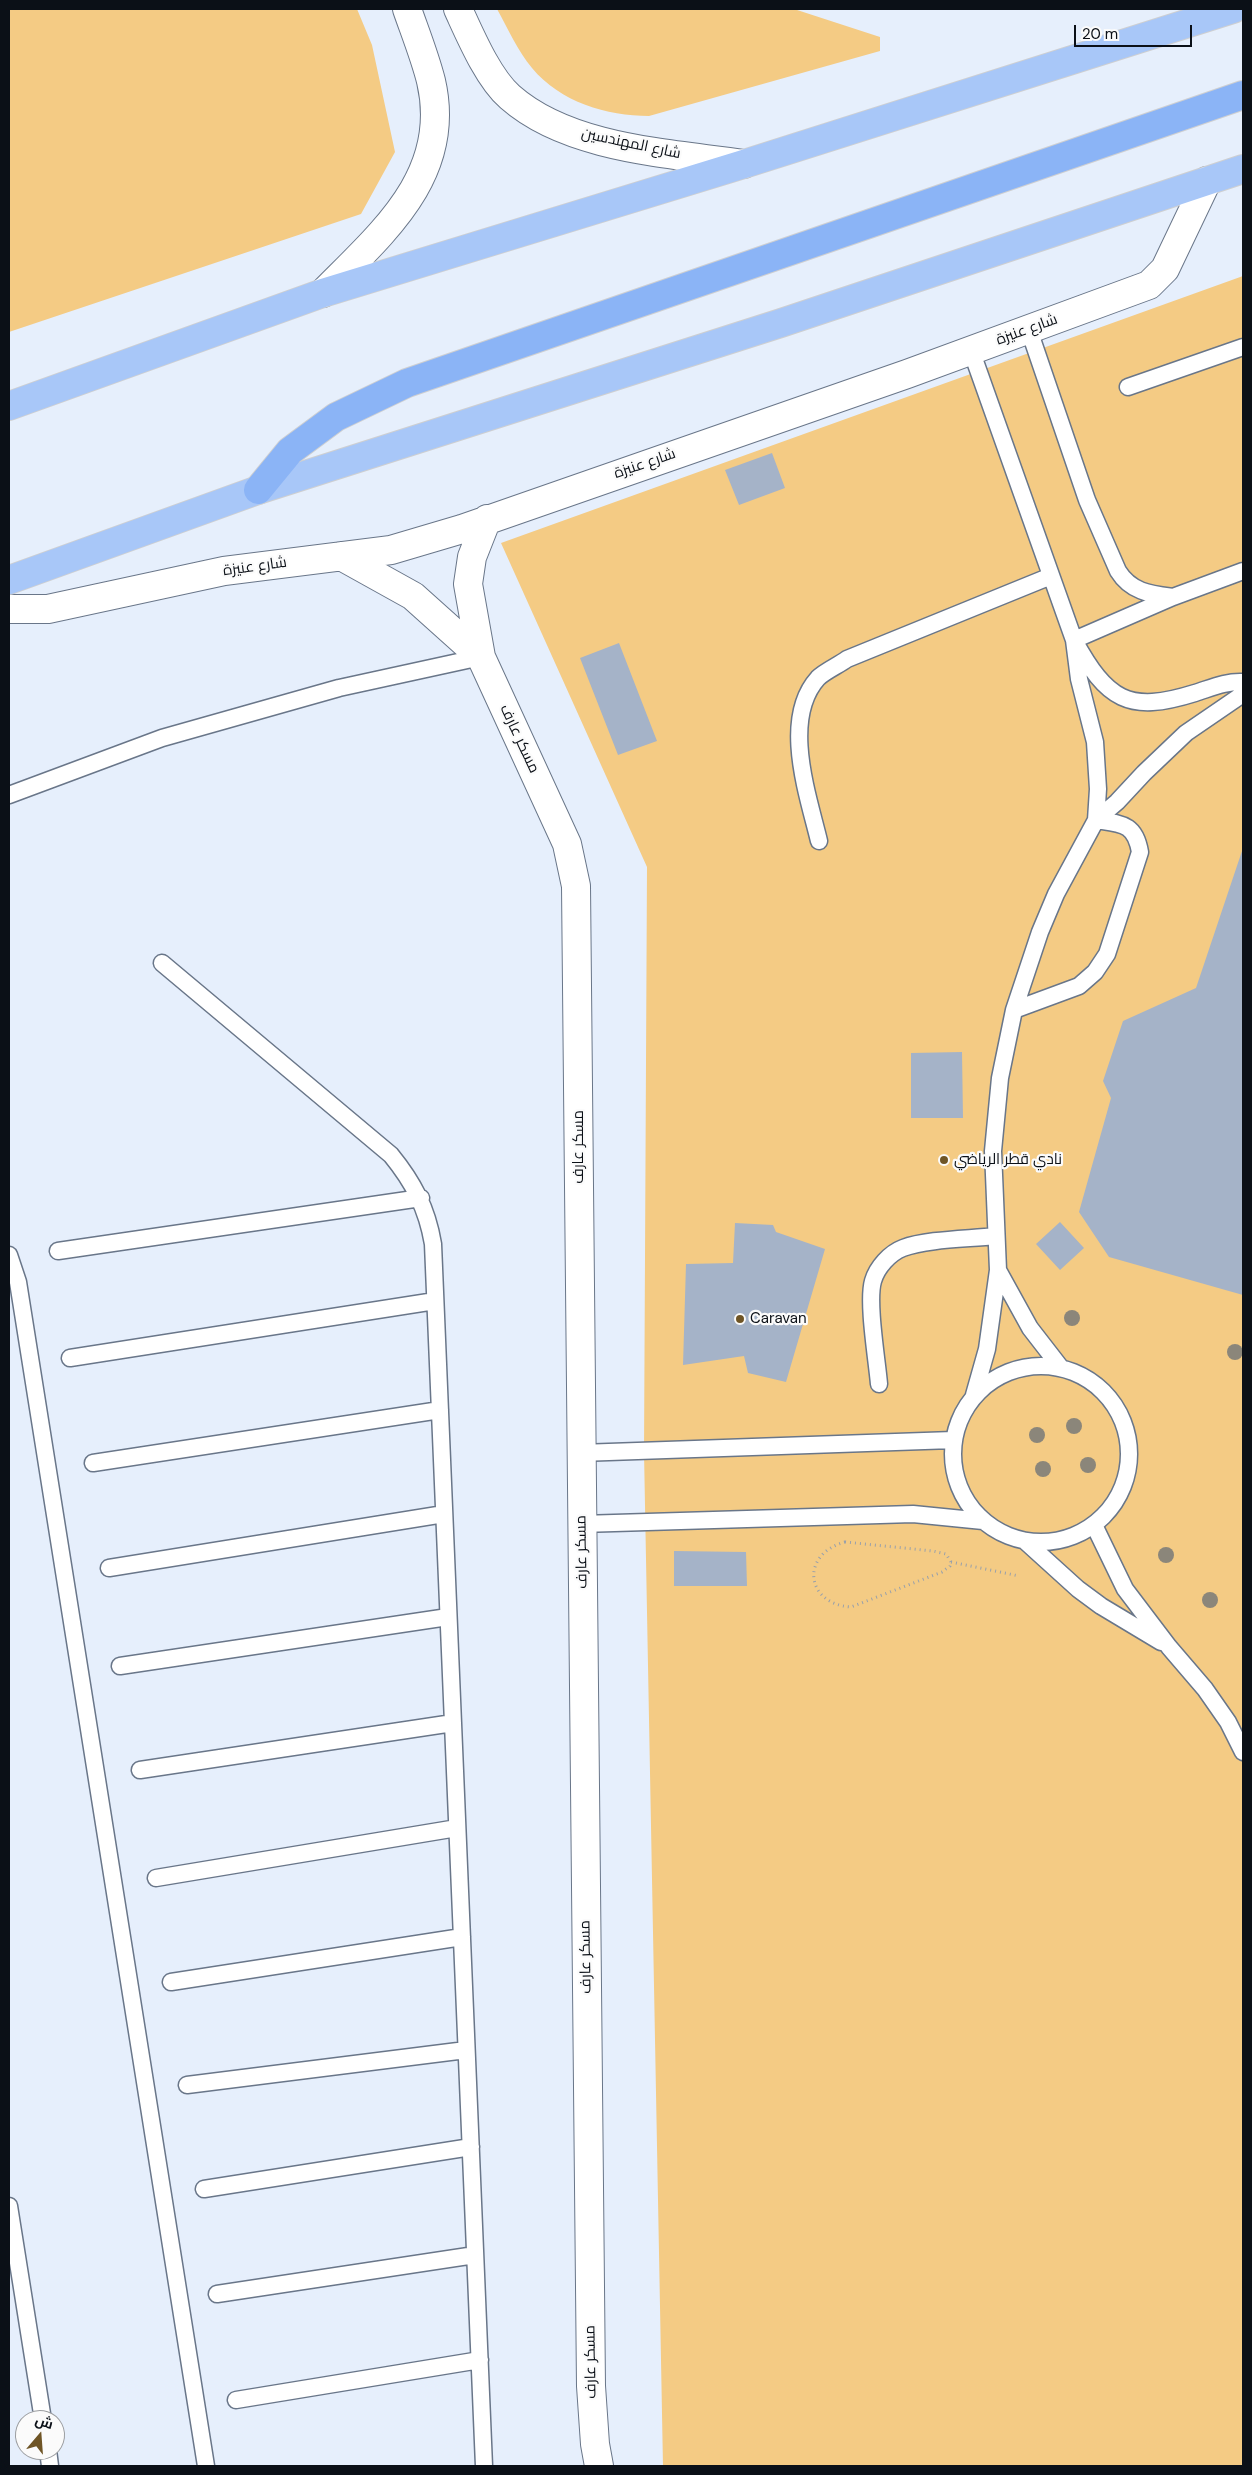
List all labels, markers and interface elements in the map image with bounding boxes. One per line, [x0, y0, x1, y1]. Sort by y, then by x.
scale bar [1077, 15, 1194, 47]
text: 20 m [1082, 24, 1118, 44]
street label: شارع المهندسين [580, 125, 682, 163]
street label: شارع عنيزة [994, 311, 1060, 349]
street label: شارع عنيزة [612, 445, 678, 483]
street label: شارع عنيزة [222, 554, 288, 580]
street label: مسكر عارف [495, 702, 543, 776]
street label: مسكر عارف [570, 1110, 588, 1184]
place label: نادي قطر الرياضي [954, 1151, 1062, 1169]
marker: نادي قطر الرياضي [938, 1154, 950, 1166]
place label: Caravan [750, 1310, 807, 1328]
marker: Caravan [734, 1313, 746, 1325]
street label: مسكر عارف [572, 1515, 592, 1589]
street label: مسكر عارف [576, 1920, 596, 1994]
street label: مسكر عارف [581, 2325, 601, 2399]
north arrow [15, 2410, 65, 2460]
text: ش [33, 2410, 56, 2433]

